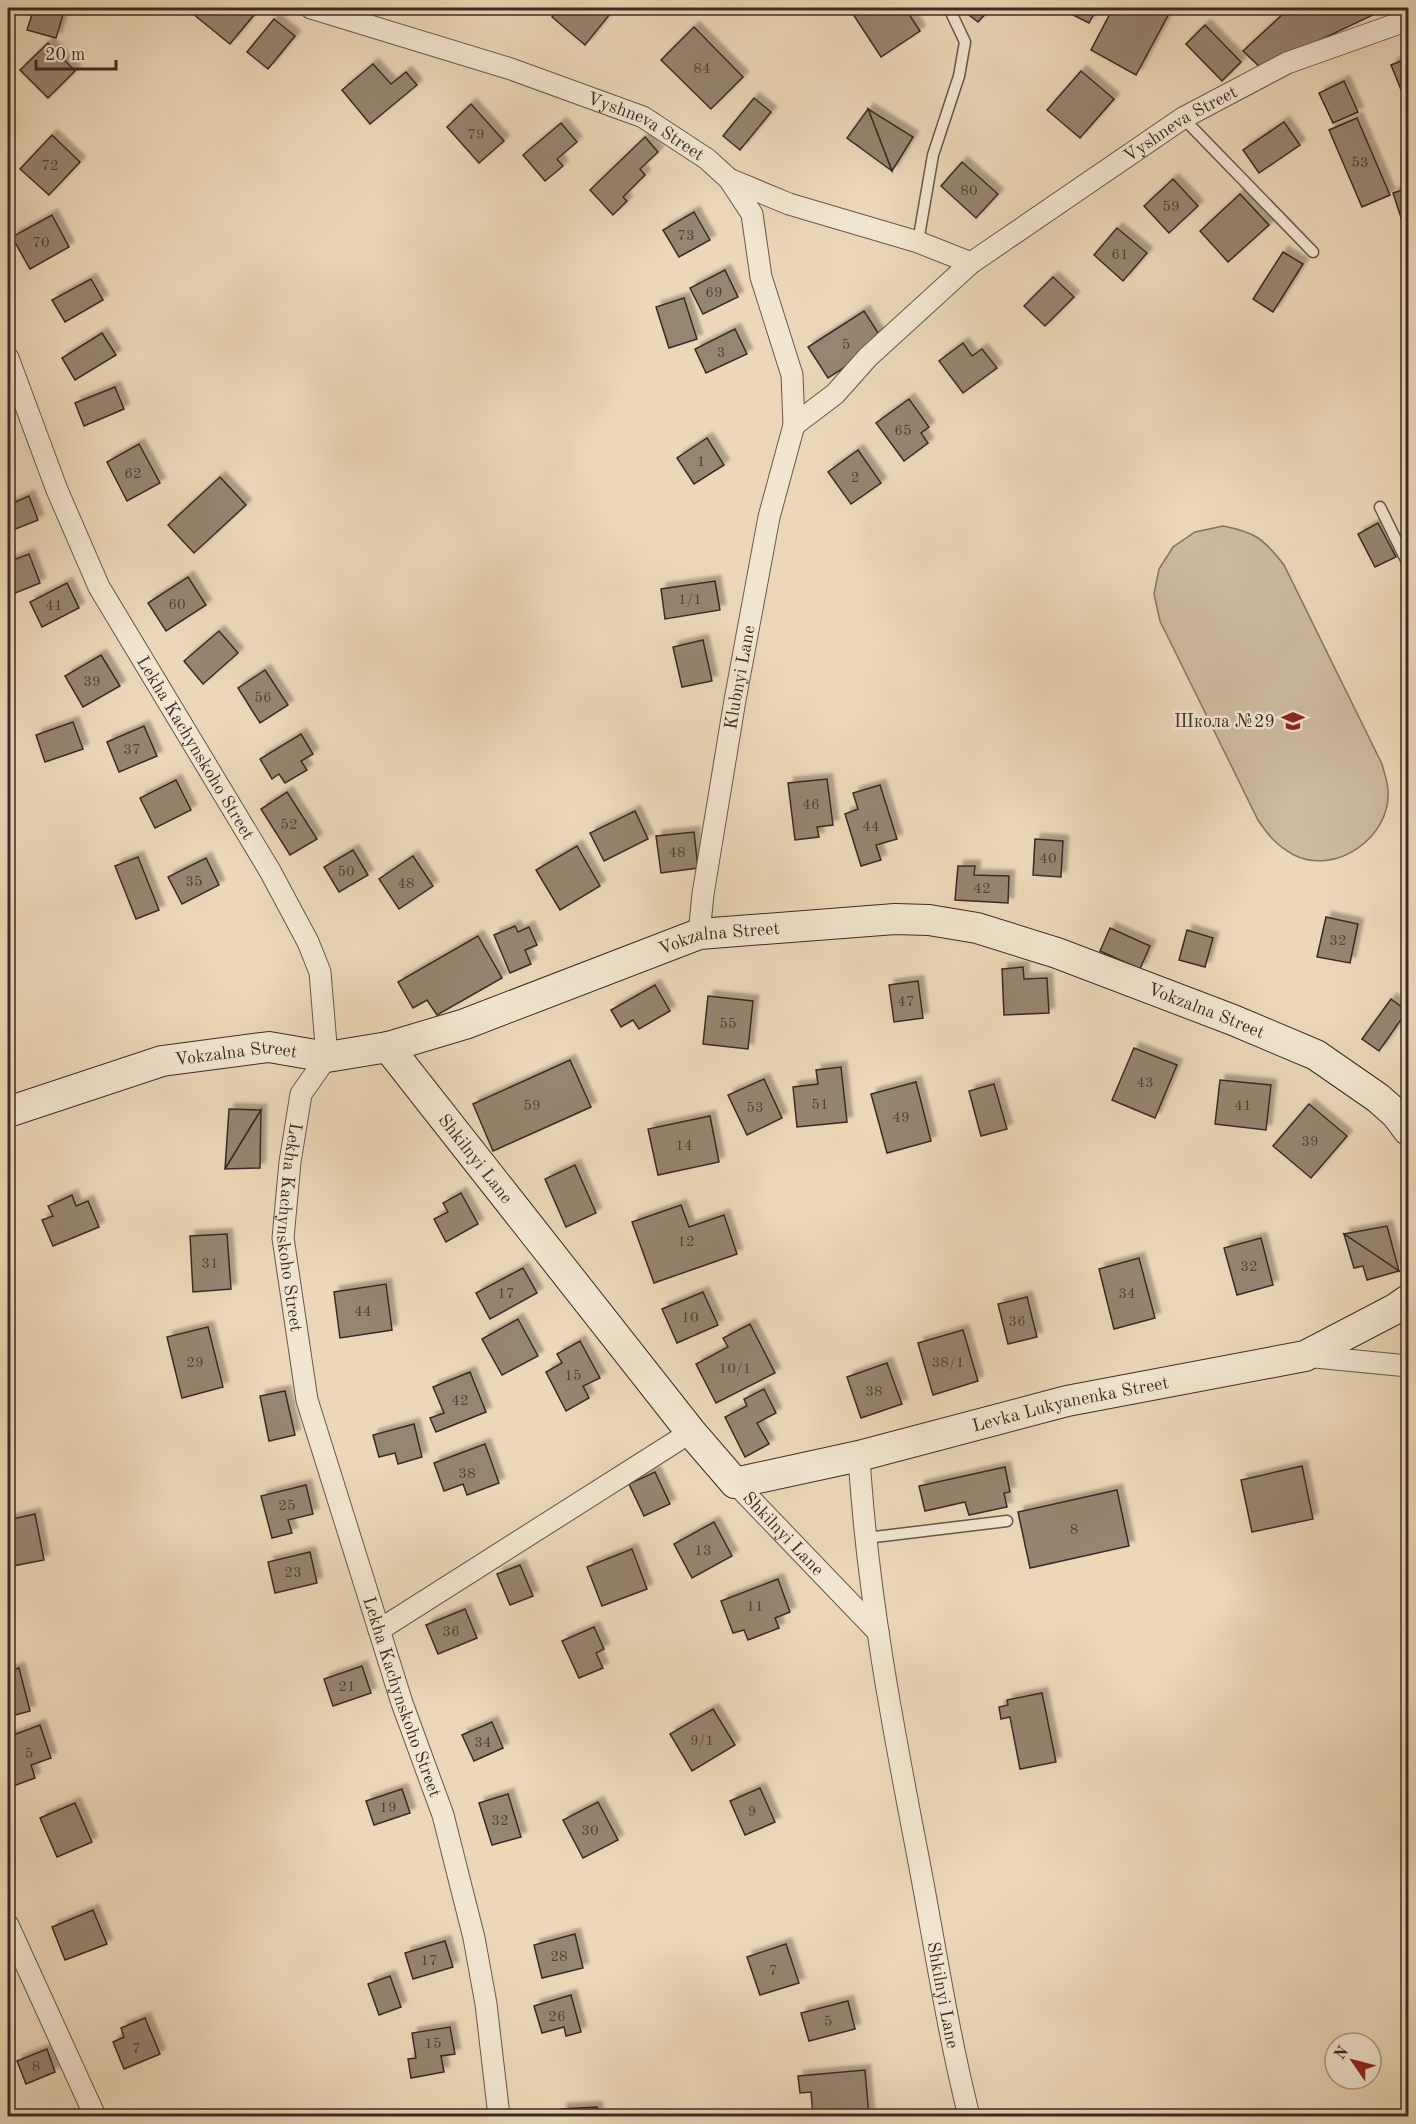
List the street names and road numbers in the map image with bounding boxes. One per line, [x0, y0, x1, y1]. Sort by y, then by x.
street label: Vyshneva Street [1121, 83, 1240, 166]
street label: Vyshneva Street [585, 90, 707, 164]
street label: Klubnyi Lane [722, 624, 759, 731]
street label: Lekha Kachynskoho Street [133, 653, 257, 843]
street label: Vokzalna Street [656, 920, 780, 959]
street label: Vokzalna Street [1145, 980, 1267, 1042]
street label: Vokzalna Street [174, 1039, 299, 1069]
street label: Shkilnyi Lane [434, 1111, 516, 1207]
street label: Lekha Kachynskoho Street [273, 1121, 305, 1333]
street label: Levka Lukyanenka Street [970, 1374, 1170, 1436]
street label: Shkilnyi Lane [739, 1489, 827, 1579]
street label: Lekha Kachynskoho Street [359, 1595, 444, 1800]
street label: Shkilnyi Lane [924, 1940, 961, 2050]

